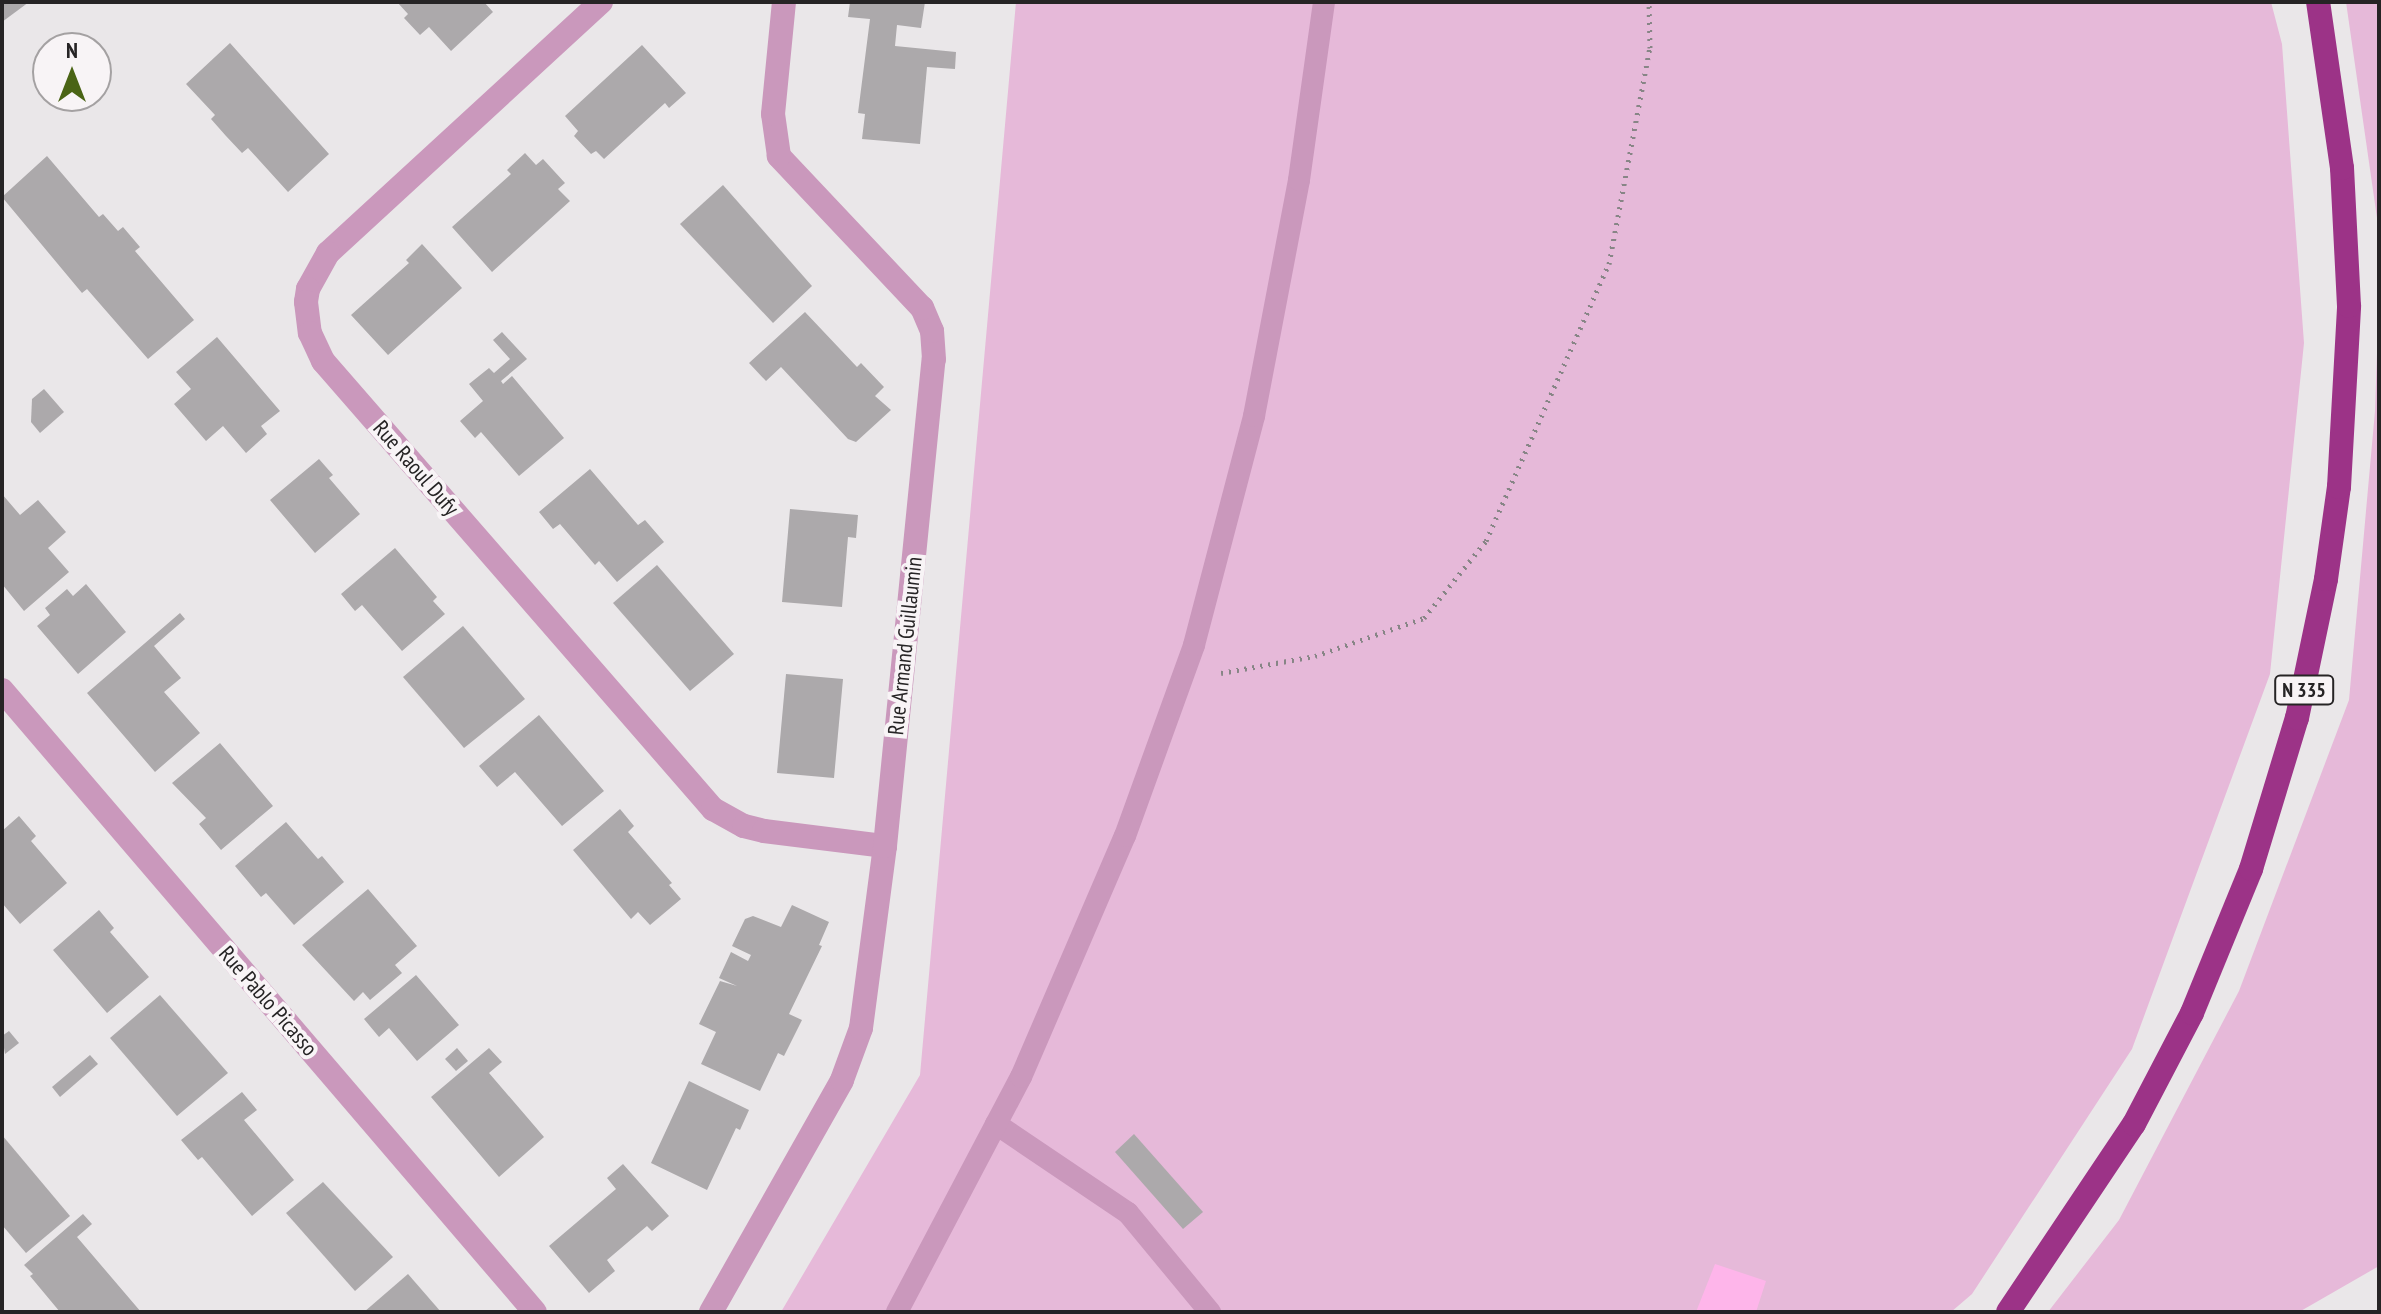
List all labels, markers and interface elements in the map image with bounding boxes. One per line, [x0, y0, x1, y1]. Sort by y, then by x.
north arrow [32, 32, 112, 112]
text: N [66, 36, 78, 64]
street label: Rue Raoul Dufy [368, 415, 464, 521]
street label: Rue Armand Guillaumin [882, 555, 928, 737]
road number: N 335 [2274, 674, 2334, 706]
street label: Rue Pablo Picasso [213, 941, 323, 1061]

